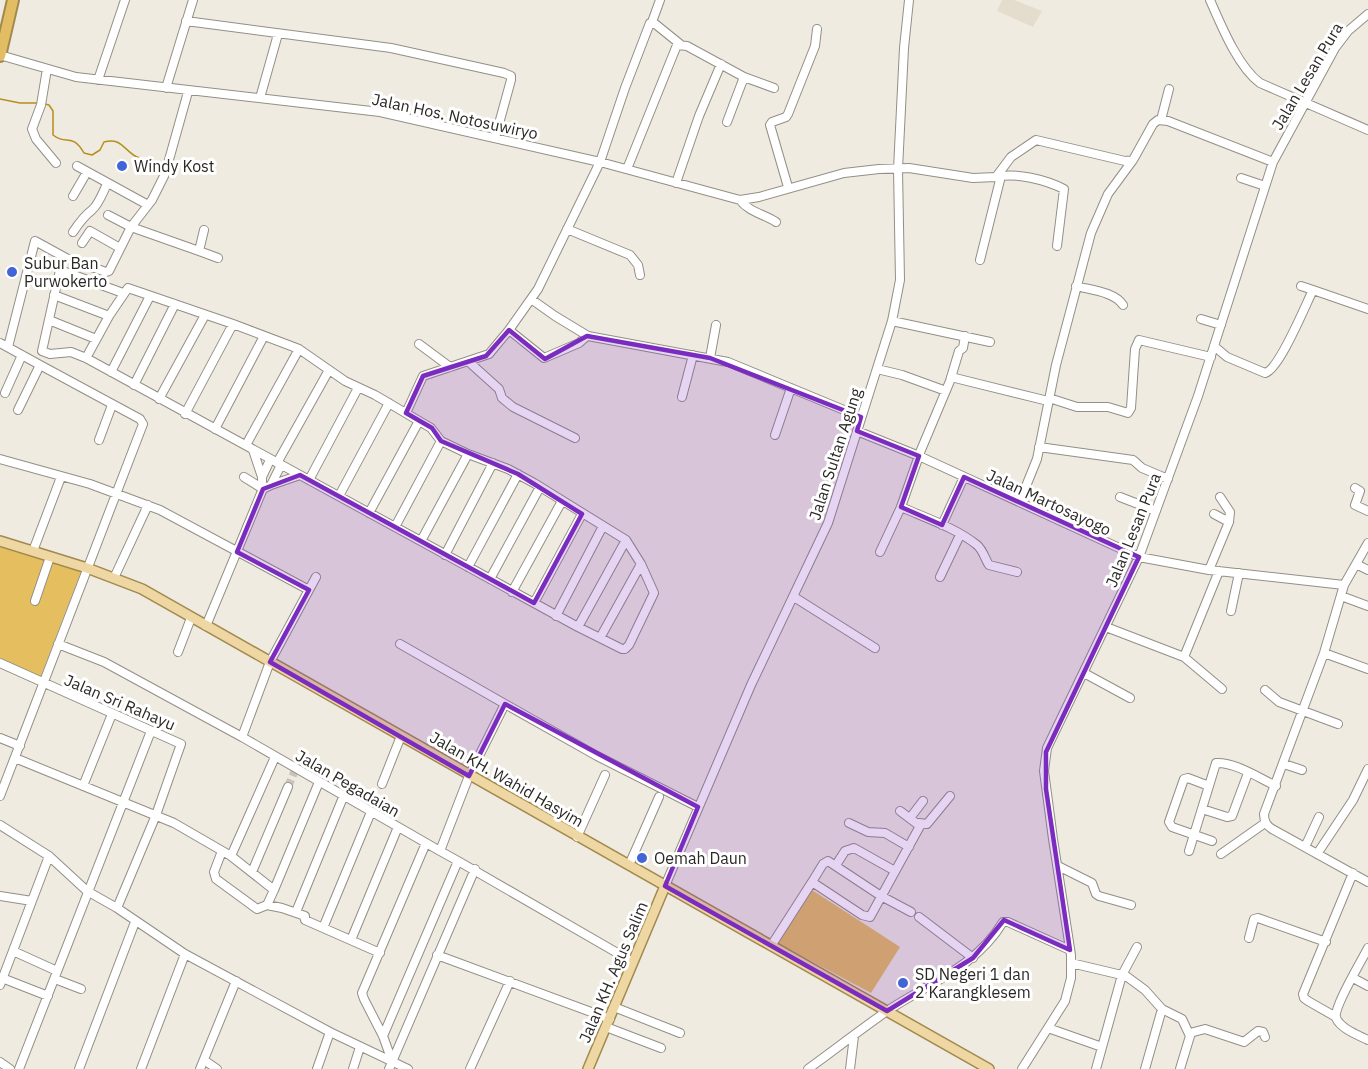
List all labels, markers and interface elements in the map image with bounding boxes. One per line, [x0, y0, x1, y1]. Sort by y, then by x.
street label: Jalan Lesan Pura [1267, 18, 1347, 133]
street label: Jalan Hos. Notosuwiryo [370, 89, 540, 143]
place label: Windy Kost [134, 156, 214, 176]
marker: Windy Kost [115, 159, 129, 173]
place label: Subur Ban Purwokerto [24, 253, 107, 291]
marker: Subur Ban Purwokerto [5, 265, 19, 279]
street label: Jalan Sultan Agung [804, 385, 866, 522]
street label: Jalan Martosayogo [984, 464, 1114, 540]
street label: Jalan Lesan Pura [1101, 470, 1165, 590]
street label: Jalan Sri Rahayu [61, 670, 179, 734]
street label: Jalan KH. Wahid Hasyim [427, 727, 587, 831]
street label: Jalan Pegadaian [292, 745, 404, 821]
place label: Oemah Daun [654, 848, 747, 868]
marker: Oemah Daun [635, 851, 649, 865]
street label: Jalan KH. Agus Salim [574, 898, 652, 1046]
place label: SD Negeri 1 dan 2 Karangklesem [915, 964, 1031, 1002]
marker: SD Negeri 1 dan 2 Karangklesem [896, 976, 910, 990]

